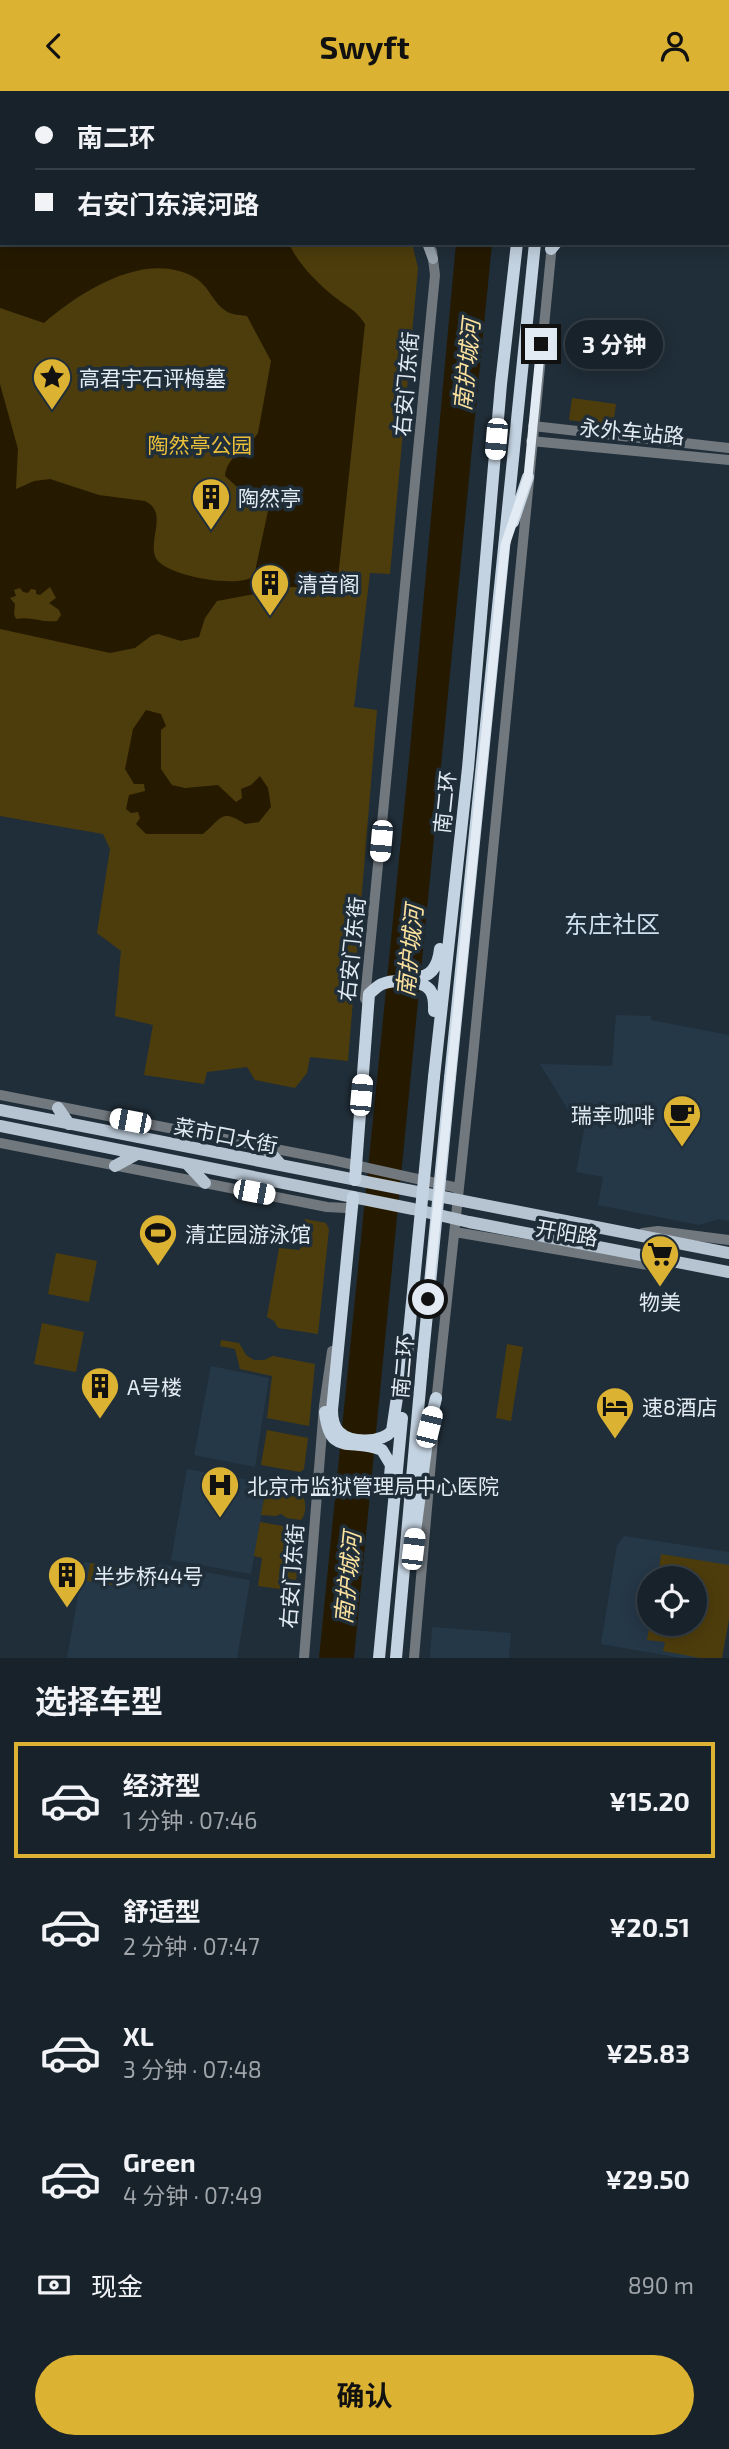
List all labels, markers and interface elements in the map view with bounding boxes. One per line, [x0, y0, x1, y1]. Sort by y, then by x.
icon: back [35, 27, 73, 65]
text: Swyft [319, 27, 410, 65]
icon: person [656, 27, 694, 65]
text: 南二环 [77, 121, 155, 152]
text: 右安门东滨河路 [77, 188, 259, 219]
water label: 南护城河 [447, 314, 485, 412]
callout: 3 分钟 [566, 320, 664, 369]
route end [525, 328, 557, 360]
text: 3 分钟 [582, 330, 646, 358]
street label: 右安门东街 [388, 331, 422, 437]
place icon: 高君宇石评梅墓 [31, 356, 73, 411]
place label: 高君宇石评梅墓 [79, 365, 226, 390]
street label: 永外车站路 [579, 414, 685, 448]
car [484, 417, 509, 461]
park label: 陶然亭公园 [148, 432, 253, 457]
building icon: 陶然亭 [190, 476, 232, 531]
place label: 陶然亭 [238, 485, 301, 510]
building icon: 清音阁 [249, 562, 291, 617]
place label: 清音阁 [297, 571, 360, 596]
street label: 南二环 [428, 769, 460, 835]
car [369, 819, 394, 863]
street label: 右安门东街 [333, 895, 369, 1003]
water label: 南护城河 [390, 900, 428, 998]
district label: 东庄社区 [564, 909, 660, 938]
car [349, 1073, 374, 1117]
cafe icon: 瑞幸咖啡 [661, 1093, 703, 1148]
place label: 瑞幸咖啡 [571, 1102, 655, 1127]
car [108, 1107, 153, 1135]
street label: 菜市口大街 [172, 1113, 280, 1157]
car [232, 1178, 277, 1206]
sports icon: 清芷园游泳馆 [137, 1212, 179, 1267]
street label: 开阳路 [534, 1214, 600, 1250]
place label: 清芷园游泳馆 [185, 1221, 311, 1246]
supermarket icon: 物美 [639, 1233, 681, 1288]
route start [412, 1283, 444, 1315]
place label: 物美 [639, 1289, 681, 1314]
street label: 南二环 [387, 1335, 417, 1399]
building icon: A号楼 [79, 1365, 121, 1420]
place label: A号楼 [127, 1374, 182, 1399]
hotel icon: 速8酒店 [594, 1385, 636, 1440]
place label: 速8酒店 [642, 1394, 718, 1419]
car [414, 1404, 445, 1450]
hospital icon: 北京市监狱管理局中心医院 [199, 1464, 241, 1519]
place label: 北京市监狱管理局中心医院 [247, 1473, 499, 1498]
street label: 右安门东街 [275, 1523, 307, 1629]
water label: 南护城河 [328, 1527, 366, 1625]
car [401, 1527, 426, 1571]
building icon: 半步桥44号 [46, 1554, 88, 1609]
place label: 半步桥44号 [94, 1563, 204, 1588]
map controls [637, 1566, 707, 1636]
button: locate [637, 1566, 707, 1636]
text: 选择车型 [35, 1681, 163, 1719]
icon: car [39, 1769, 102, 1832]
text: 经济型 [123, 1769, 201, 1800]
text: ¥15.20 [609, 1785, 690, 1816]
text: 1 分钟 · 07:46 [123, 1806, 257, 1834]
icon: car [39, 1895, 102, 1958]
text: 舒适型 [123, 1895, 201, 1926]
text: ¥20.51 [609, 1911, 690, 1942]
text: 2 分钟 · 07:47 [123, 1932, 260, 1960]
text: XL [123, 2020, 154, 2051]
icon: car [39, 2021, 102, 2084]
text: ¥25.83 [606, 2037, 690, 2068]
text: 3 分钟 · 07:48 [123, 2055, 262, 2083]
text: Green [123, 2146, 196, 2177]
icon: car [39, 2147, 102, 2210]
text: ¥29.50 [605, 2163, 690, 2194]
text: 4 分钟 · 07:49 [123, 2181, 262, 2209]
icon: cash [35, 2266, 73, 2304]
text: 现金 [91, 2270, 143, 2301]
text: 890 m [628, 2271, 694, 2299]
button: 确认 [35, 2355, 694, 2435]

